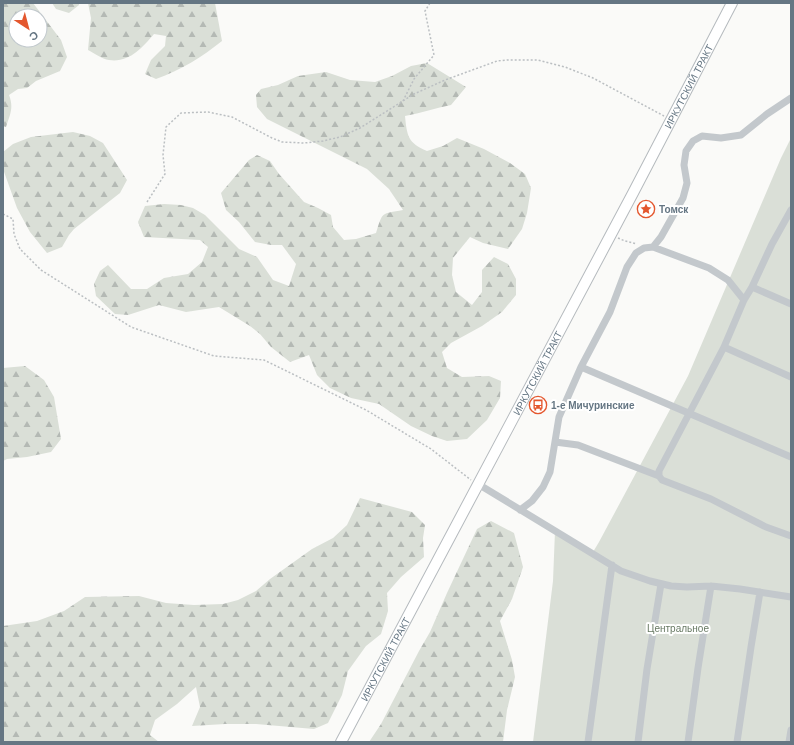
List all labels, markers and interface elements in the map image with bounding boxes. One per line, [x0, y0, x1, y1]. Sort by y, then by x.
north arrow [8, 8, 48, 48]
text: С [27, 29, 41, 43]
street label: ИРКУТСКИЙ ТРАКТ [662, 43, 715, 130]
place icon: Томск [636, 199, 656, 219]
place label: Томск [659, 204, 689, 215]
street label: ИРКУТСКИЙ ТРАКТ [511, 329, 564, 417]
bus stop icon: 1-е Мичуринские [528, 395, 548, 415]
place label: 1-е Мичуринские [551, 400, 635, 411]
street label: ИРКУТСКИЙ ТРАКТ [358, 615, 412, 703]
park label: Центральное [647, 623, 709, 634]

